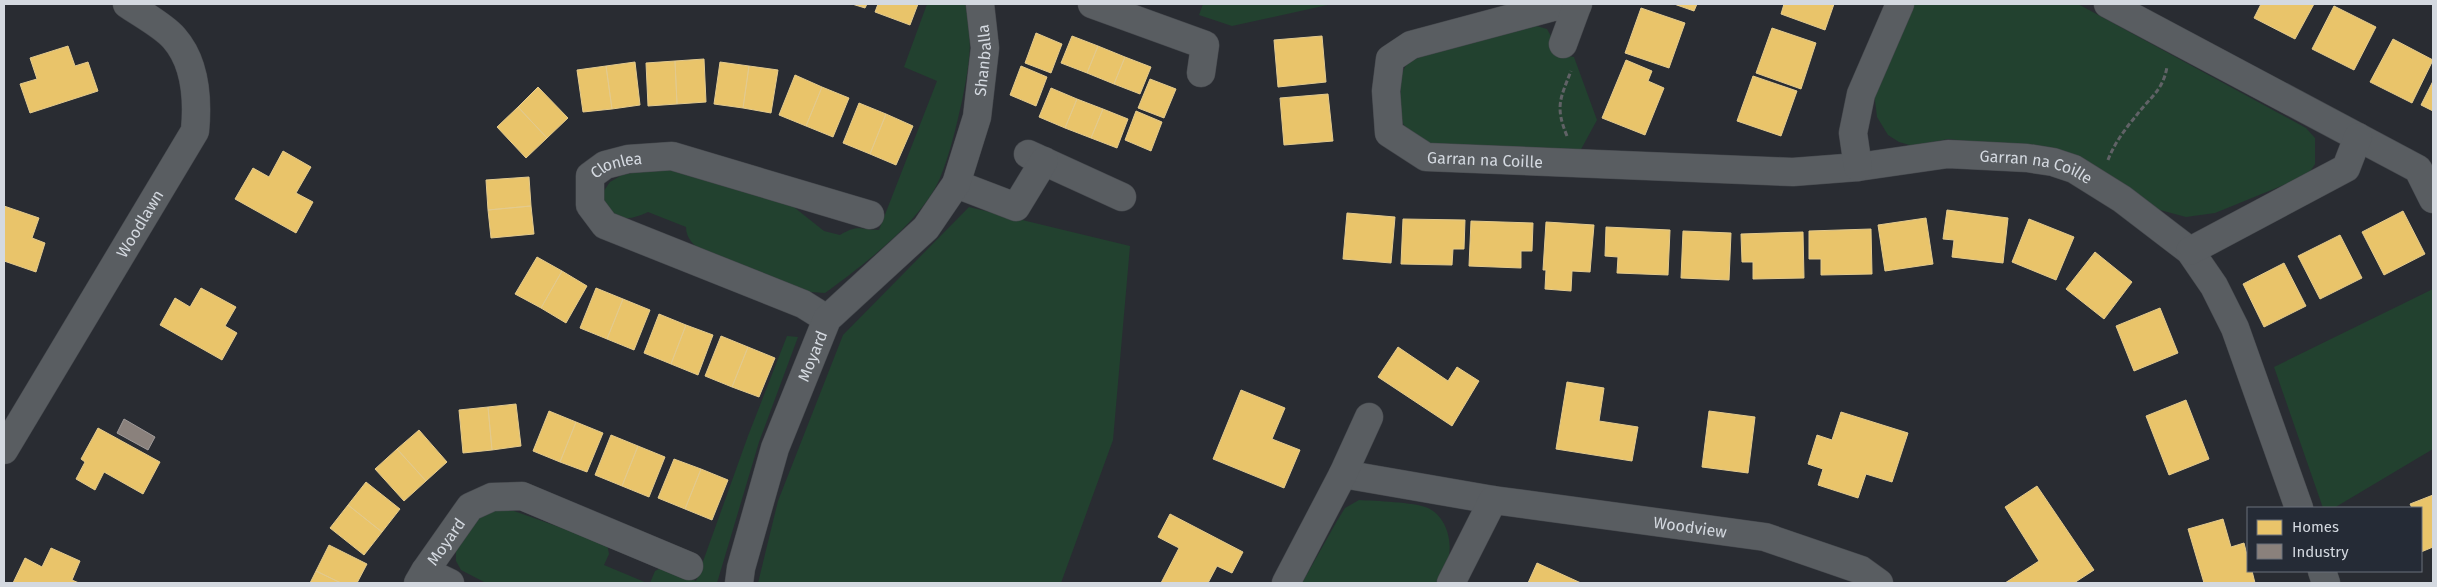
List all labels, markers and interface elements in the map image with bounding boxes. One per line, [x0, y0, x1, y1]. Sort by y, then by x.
street label: Shanballa [970, 23, 995, 97]
street label: Garran na Coille [1979, 146, 2096, 188]
street label: Garran na Coille [1427, 148, 1543, 171]
street label: Clonlea [586, 149, 643, 182]
street label: Woodlawn [112, 186, 167, 261]
street label: Moyard [793, 328, 831, 384]
legend [2247, 507, 2422, 572]
street label: Woodview [1652, 512, 1729, 541]
street label: Moyard [423, 514, 469, 569]
text: Homes [2292, 518, 2339, 536]
text: Industry [2292, 543, 2349, 561]

